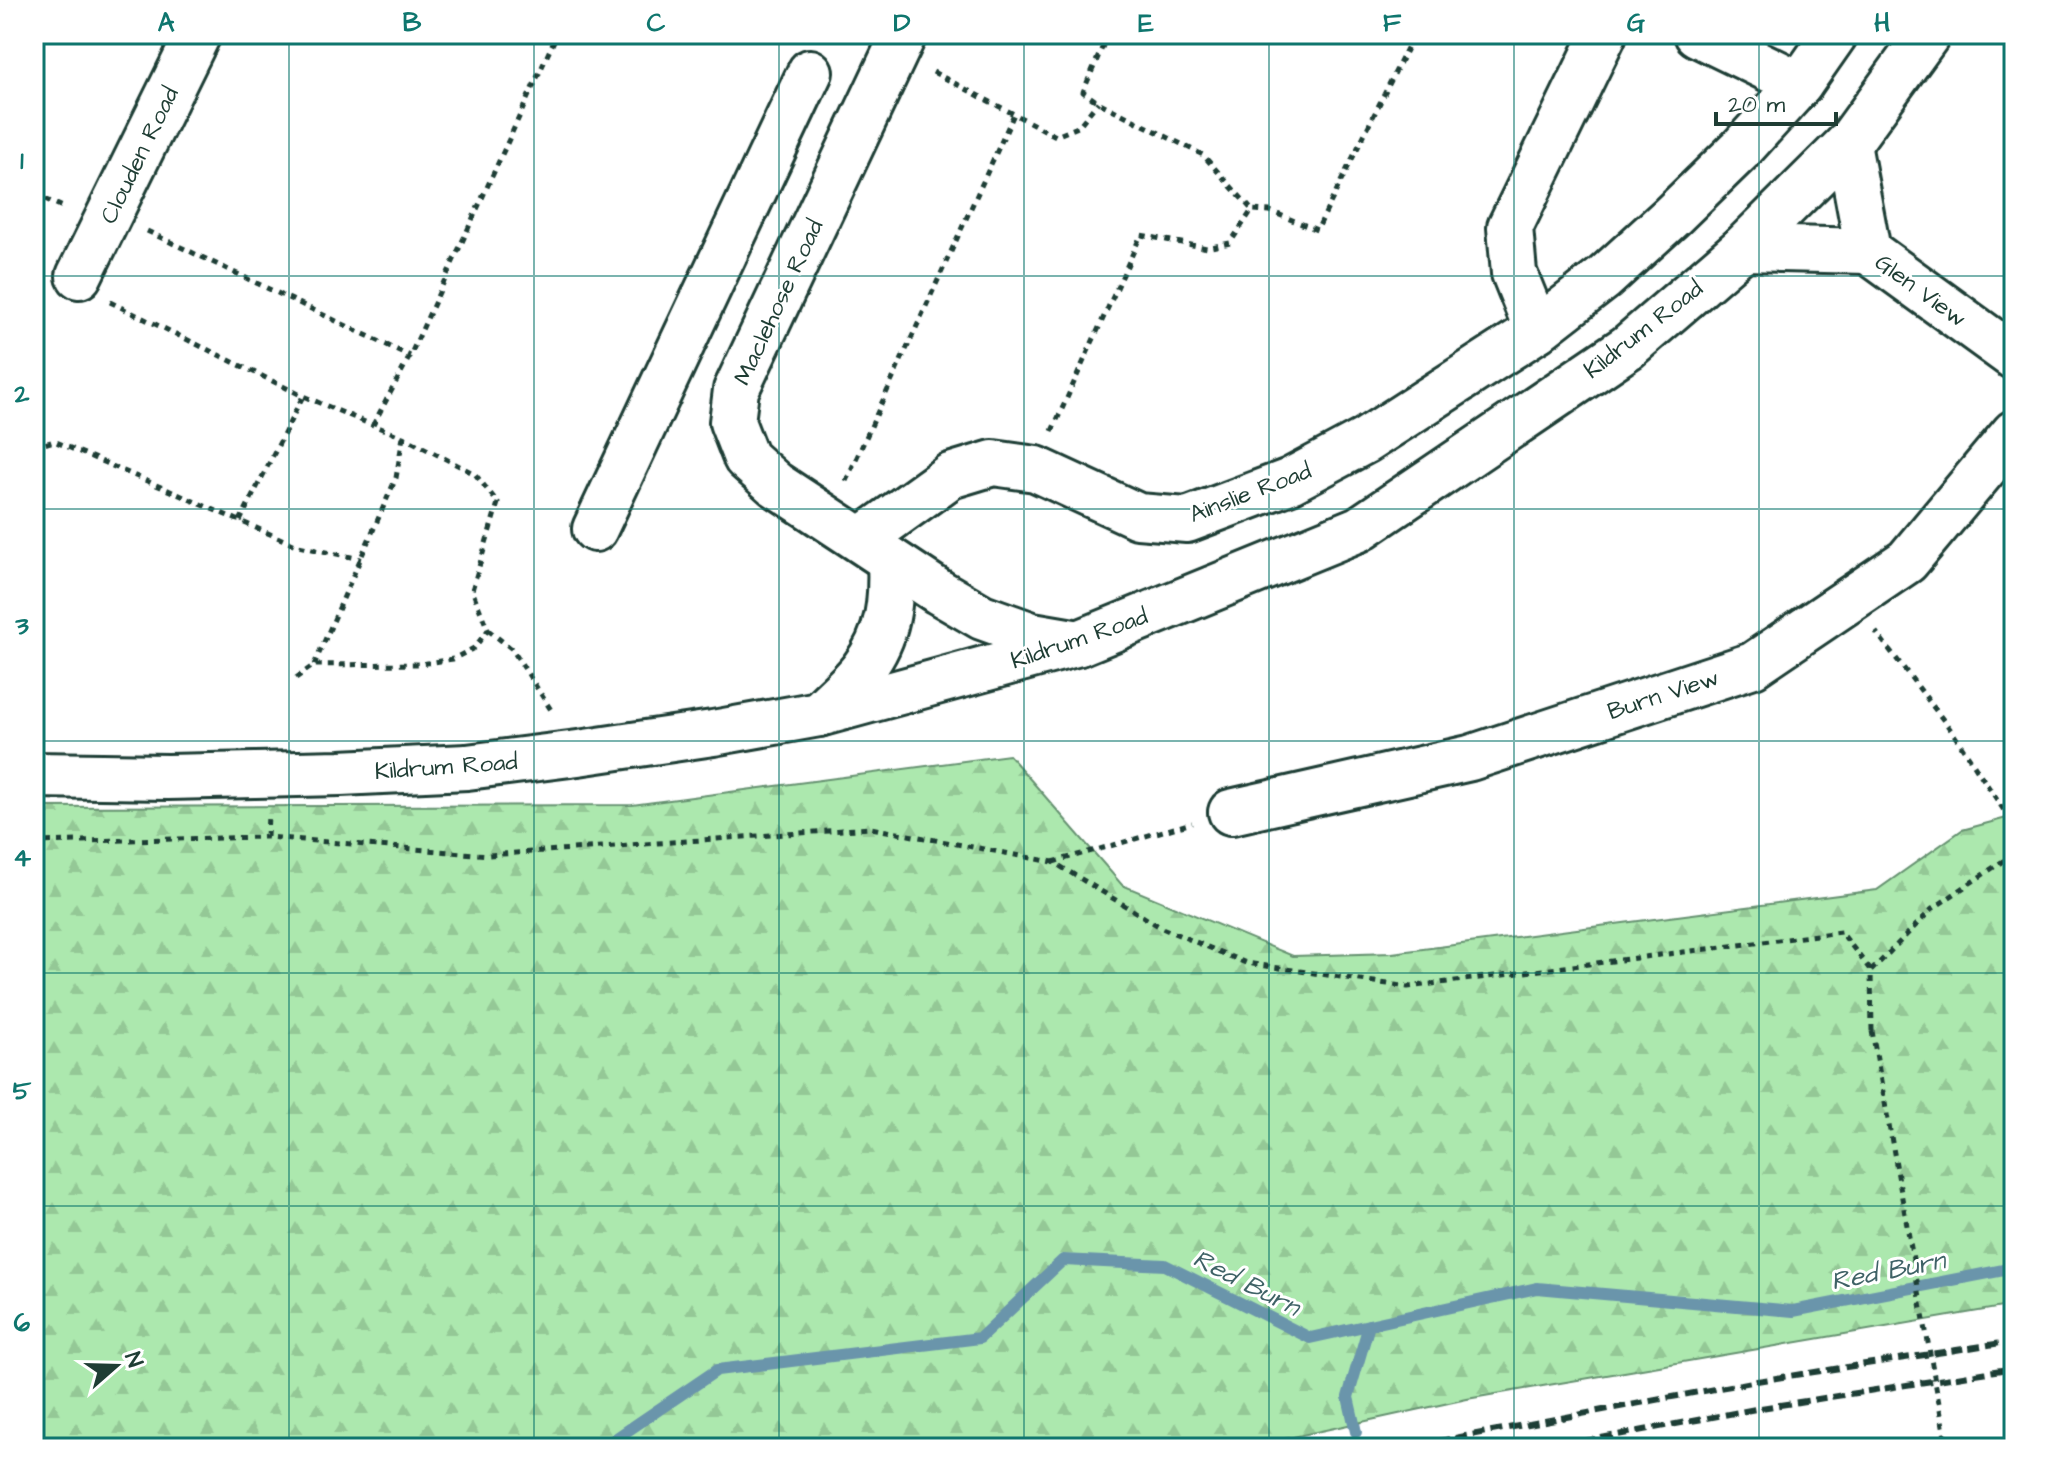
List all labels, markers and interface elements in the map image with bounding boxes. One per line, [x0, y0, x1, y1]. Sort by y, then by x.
text: A [158, 5, 175, 41]
text: B [403, 5, 422, 41]
text: C [647, 5, 666, 41]
text: D [894, 5, 911, 41]
text: E [1138, 5, 1154, 41]
text: F [1383, 5, 1402, 41]
text: G [1627, 5, 1645, 41]
text: H [1874, 5, 1890, 41]
scale bar [1716, 76, 1836, 126]
street label: Clouden Road [92, 81, 188, 230]
text: 20 m [1728, 88, 1785, 122]
text: 1 [20, 143, 24, 179]
street label: Maclehose Road [726, 214, 832, 391]
street label: Glen View [1868, 246, 1973, 336]
street label: Kildrum Road [1577, 272, 1710, 387]
text: 2 [14, 376, 30, 412]
street label: Ainslie Road [1184, 454, 1316, 532]
street label: Kildrum Road [1006, 600, 1153, 678]
text: 3 [14, 608, 29, 644]
street label: Burn View [1603, 661, 1723, 729]
street label: Kildrum Road [374, 745, 519, 789]
text: 4 [13, 840, 31, 876]
text: 5 [13, 1073, 32, 1109]
water label: Red Burn [1187, 1241, 1308, 1326]
water label: Red Burn [1828, 1242, 1950, 1300]
text: 6 [14, 1305, 31, 1341]
north arrow [76, 1326, 156, 1406]
text: N [116, 1348, 150, 1372]

